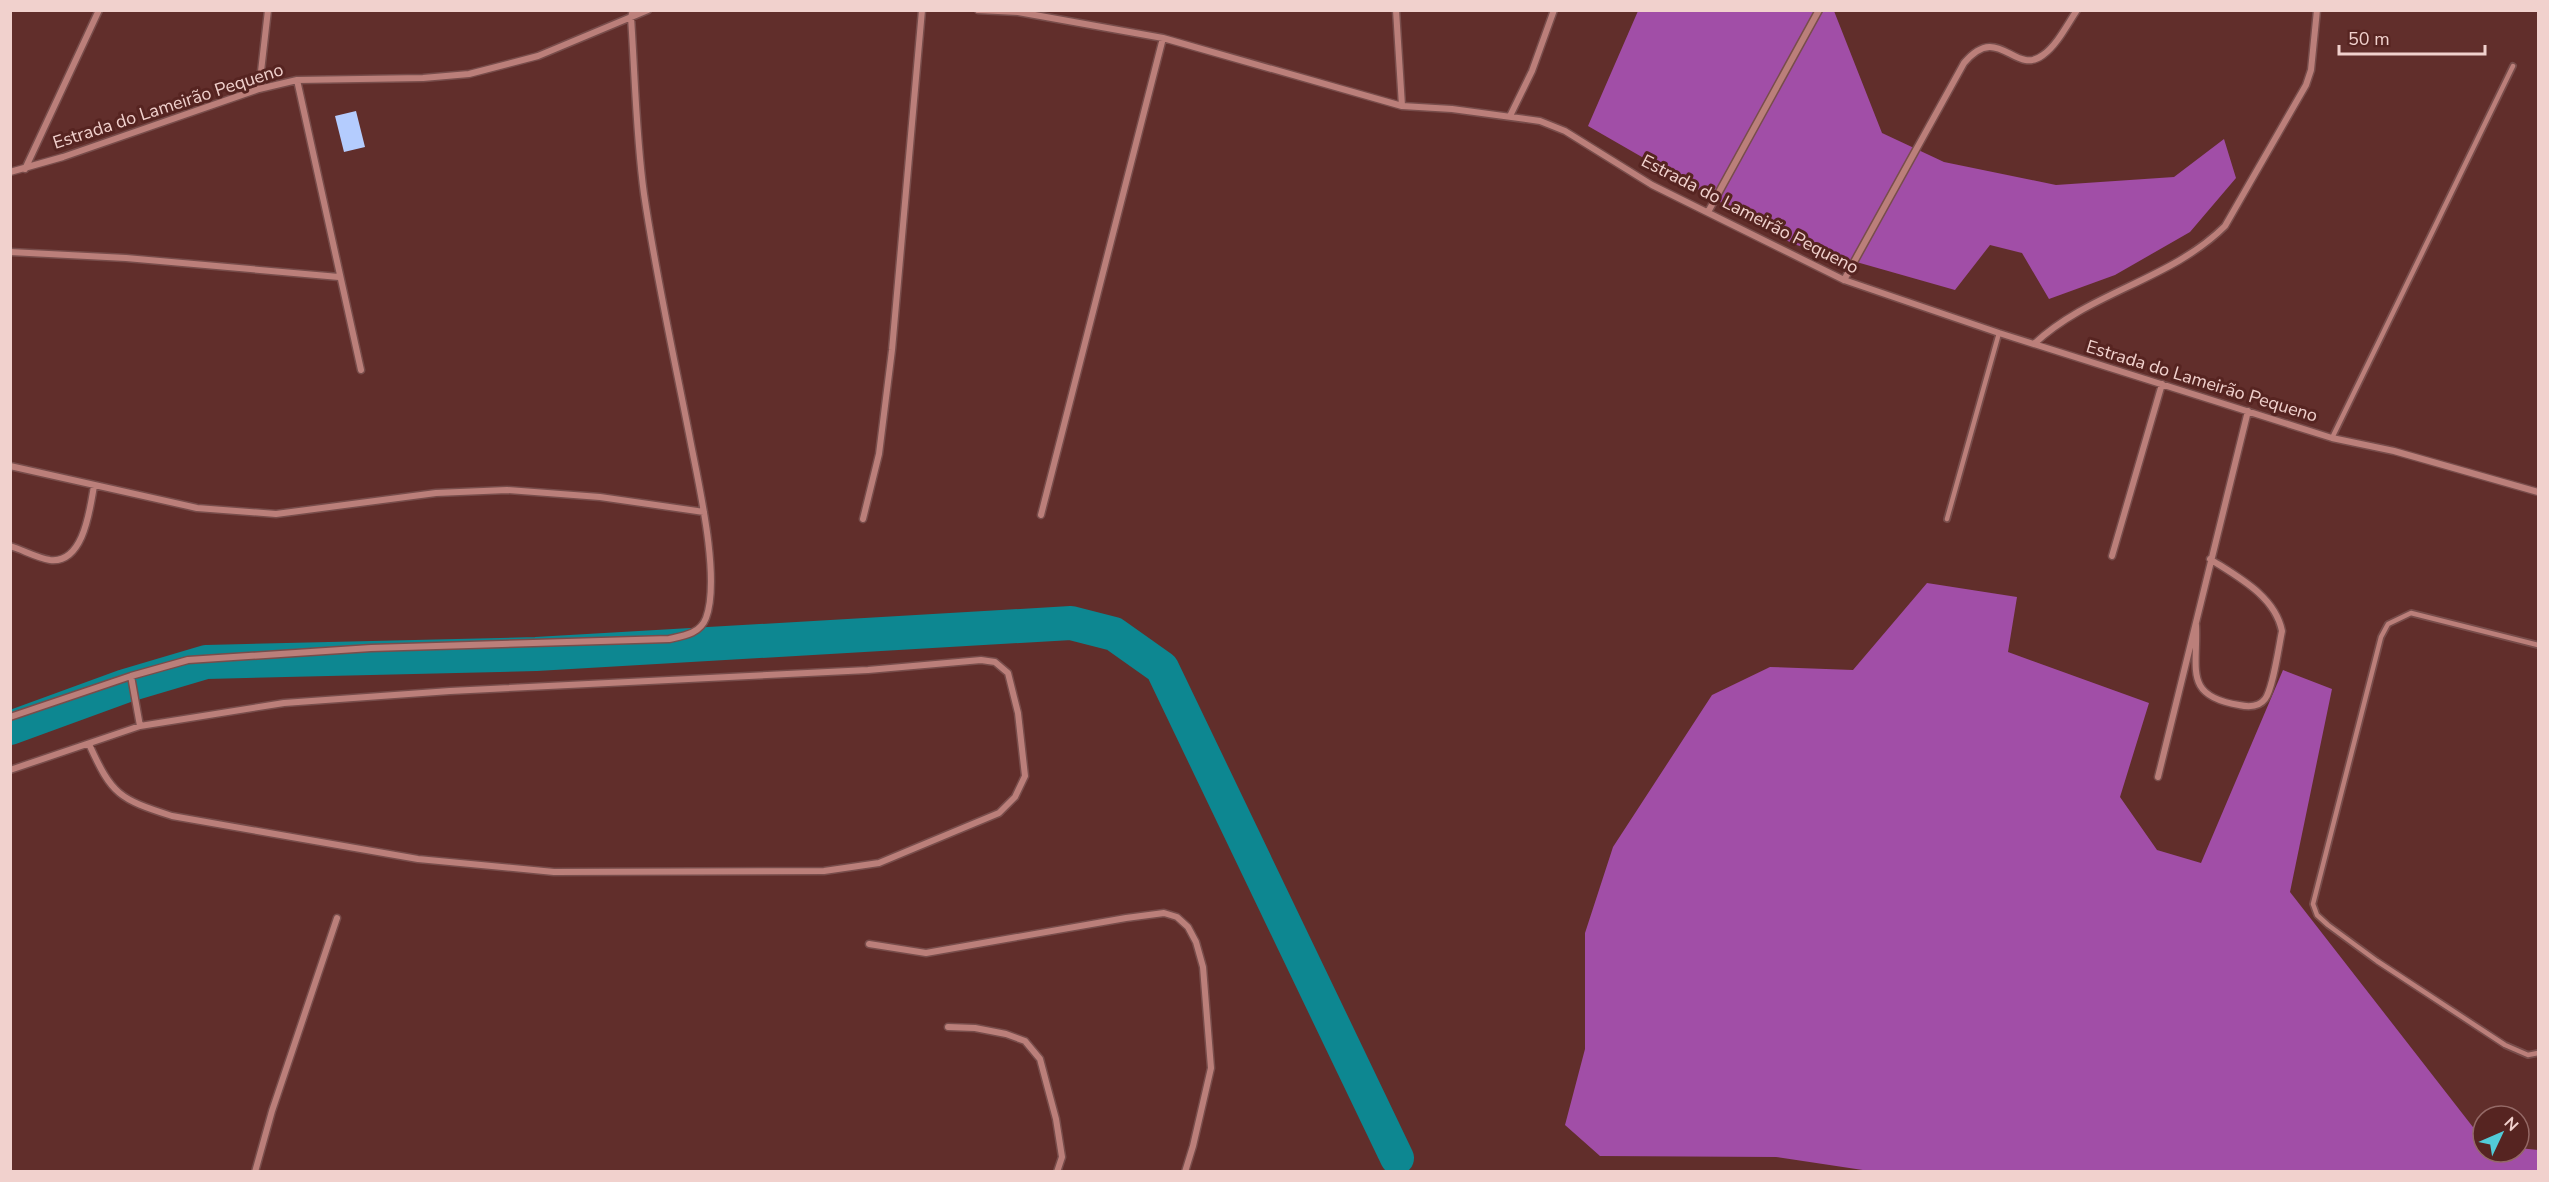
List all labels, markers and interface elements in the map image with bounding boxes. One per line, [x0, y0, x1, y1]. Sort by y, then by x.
scale bar [2339, 18, 2484, 56]
text: 50 m [2348, 27, 2390, 51]
street label: Estrada do Lameirão Pequeno [50, 57, 286, 155]
street label: Estrada do Lameirão Pequeno [1637, 149, 1863, 279]
street label: Estrada do Lameirão Pequeno [2083, 334, 2321, 428]
north arrow [2471, 1104, 2531, 1164]
text: N [2499, 1112, 2523, 1136]

